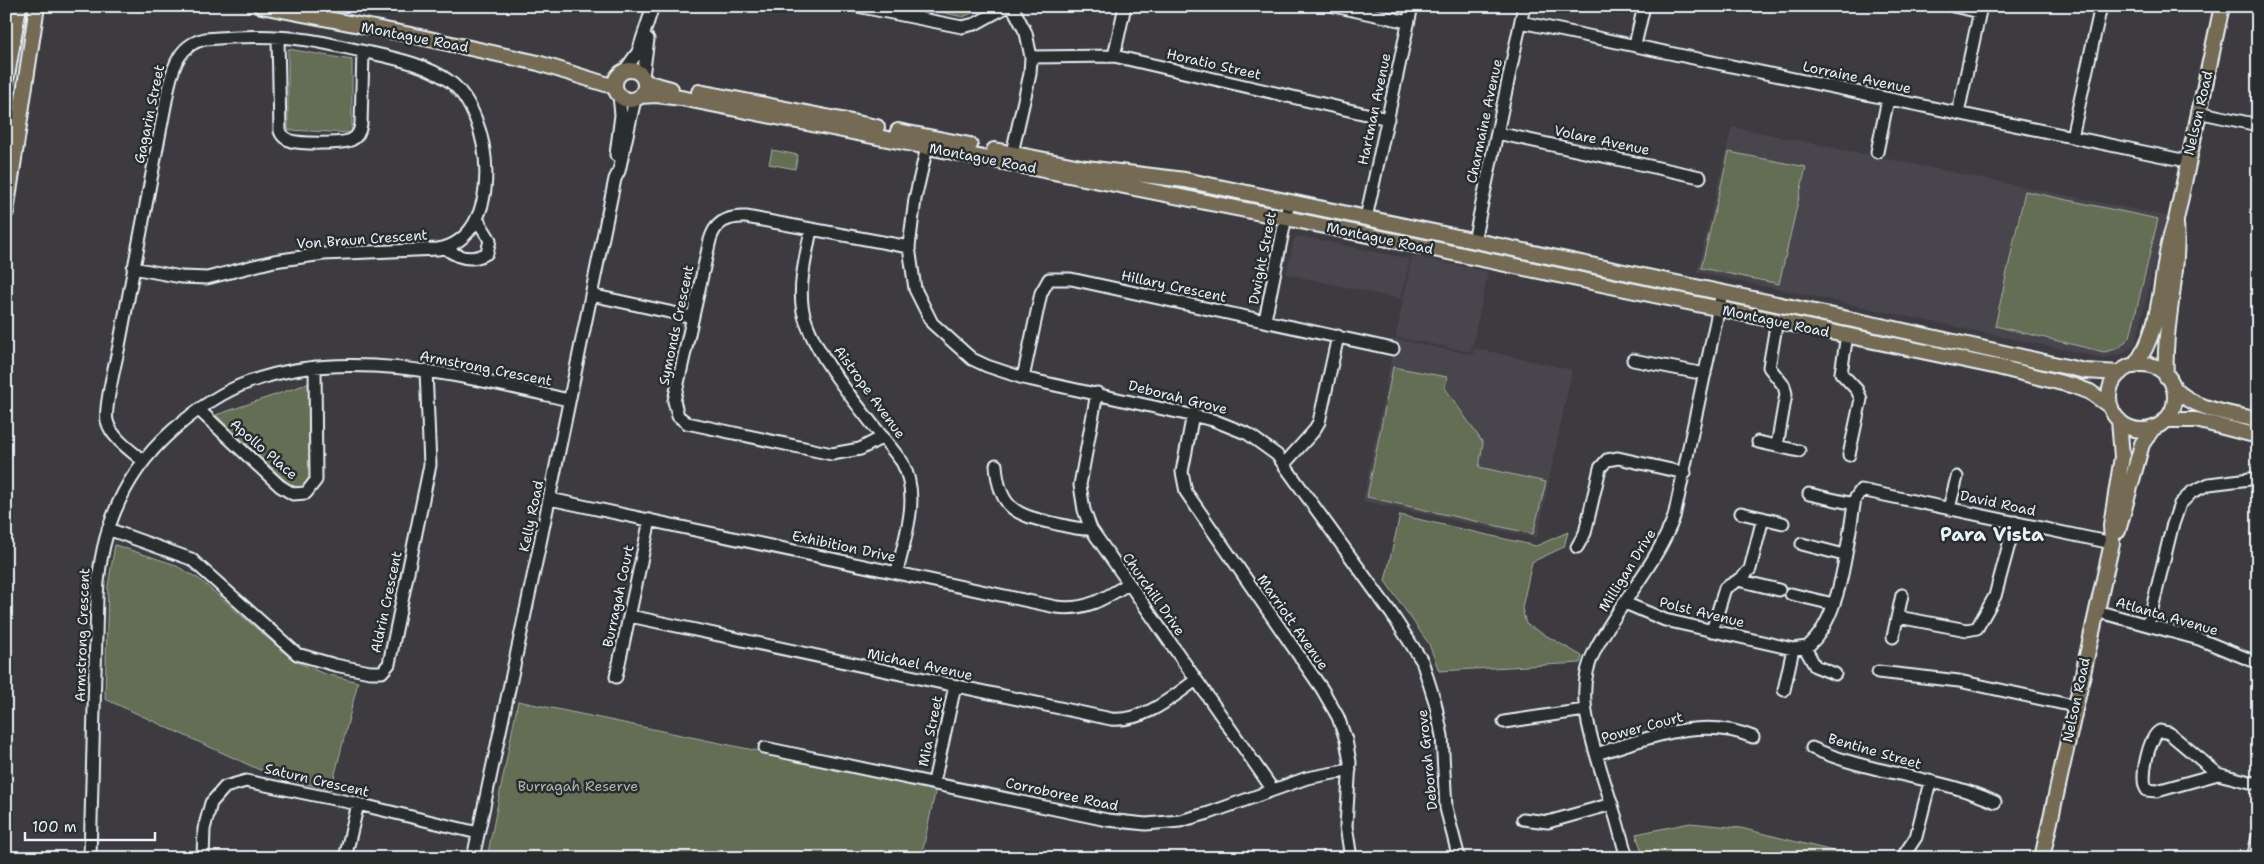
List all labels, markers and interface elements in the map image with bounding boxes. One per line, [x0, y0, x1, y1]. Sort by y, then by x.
street label: Montague Road [360, 18, 470, 56]
street label: Horatio Street [1165, 44, 1263, 84]
street label: Hartman Avenue [1353, 51, 1395, 167]
street label: Charmaine Avenue [1462, 57, 1506, 185]
street label: Lorraine Avenue [1801, 57, 1913, 97]
street label: Gagarin Street [130, 63, 168, 165]
street label: Nelson Road [2180, 69, 2216, 157]
street label: Volare Avenue [1552, 121, 1652, 159]
street label: Montague Road [928, 139, 1038, 177]
street label: Dwight Street [1244, 210, 1280, 306]
street label: Montague Road [1325, 218, 1435, 258]
street label: Von Braun Crescent [296, 225, 428, 253]
street label: Symonds Crescent [654, 263, 698, 387]
street label: Hillary Crescent [1120, 266, 1228, 306]
street label: Montague Road [1721, 301, 1831, 341]
street label: Aistrope Avenue [830, 342, 910, 442]
street label: Armstrong Crescent [418, 346, 554, 390]
street label: Deborah Grove [1127, 376, 1229, 418]
street label: Apollo Place [227, 415, 302, 483]
street label: Kelly Road [515, 479, 547, 553]
street label: David Road [1958, 486, 2038, 520]
district label: Para Vista [1940, 522, 2044, 547]
street label: Milligan Drive [1594, 525, 1660, 615]
street label: Exhibition Drive [790, 526, 898, 566]
street label: Burragah Court [598, 543, 638, 649]
street label: Aldrin Crescent [366, 549, 406, 655]
street label: Churchill Drive [1119, 549, 1189, 639]
street label: Armstrong Crescent [71, 568, 93, 702]
street label: Marriott Avenue [1253, 571, 1333, 673]
street label: Polst Avenue [1657, 593, 1747, 631]
street label: Atlanta Avenue [2114, 593, 2220, 639]
street label: Michael Avenue [866, 644, 974, 684]
street label: Nelson Road [2058, 656, 2094, 744]
street label: Mia Street [914, 694, 946, 768]
street label: Power Court [1599, 707, 1685, 747]
street label: Deborah Grove [1413, 709, 1441, 811]
street label: Bentine Street [1826, 729, 1924, 773]
street label: Saturn Crescent [263, 759, 371, 801]
street label: Corroboree Road [1004, 773, 1120, 815]
park label: Burragah Reserve [518, 777, 638, 795]
scale bar [25, 809, 155, 841]
text: 100 m [32, 817, 77, 837]

